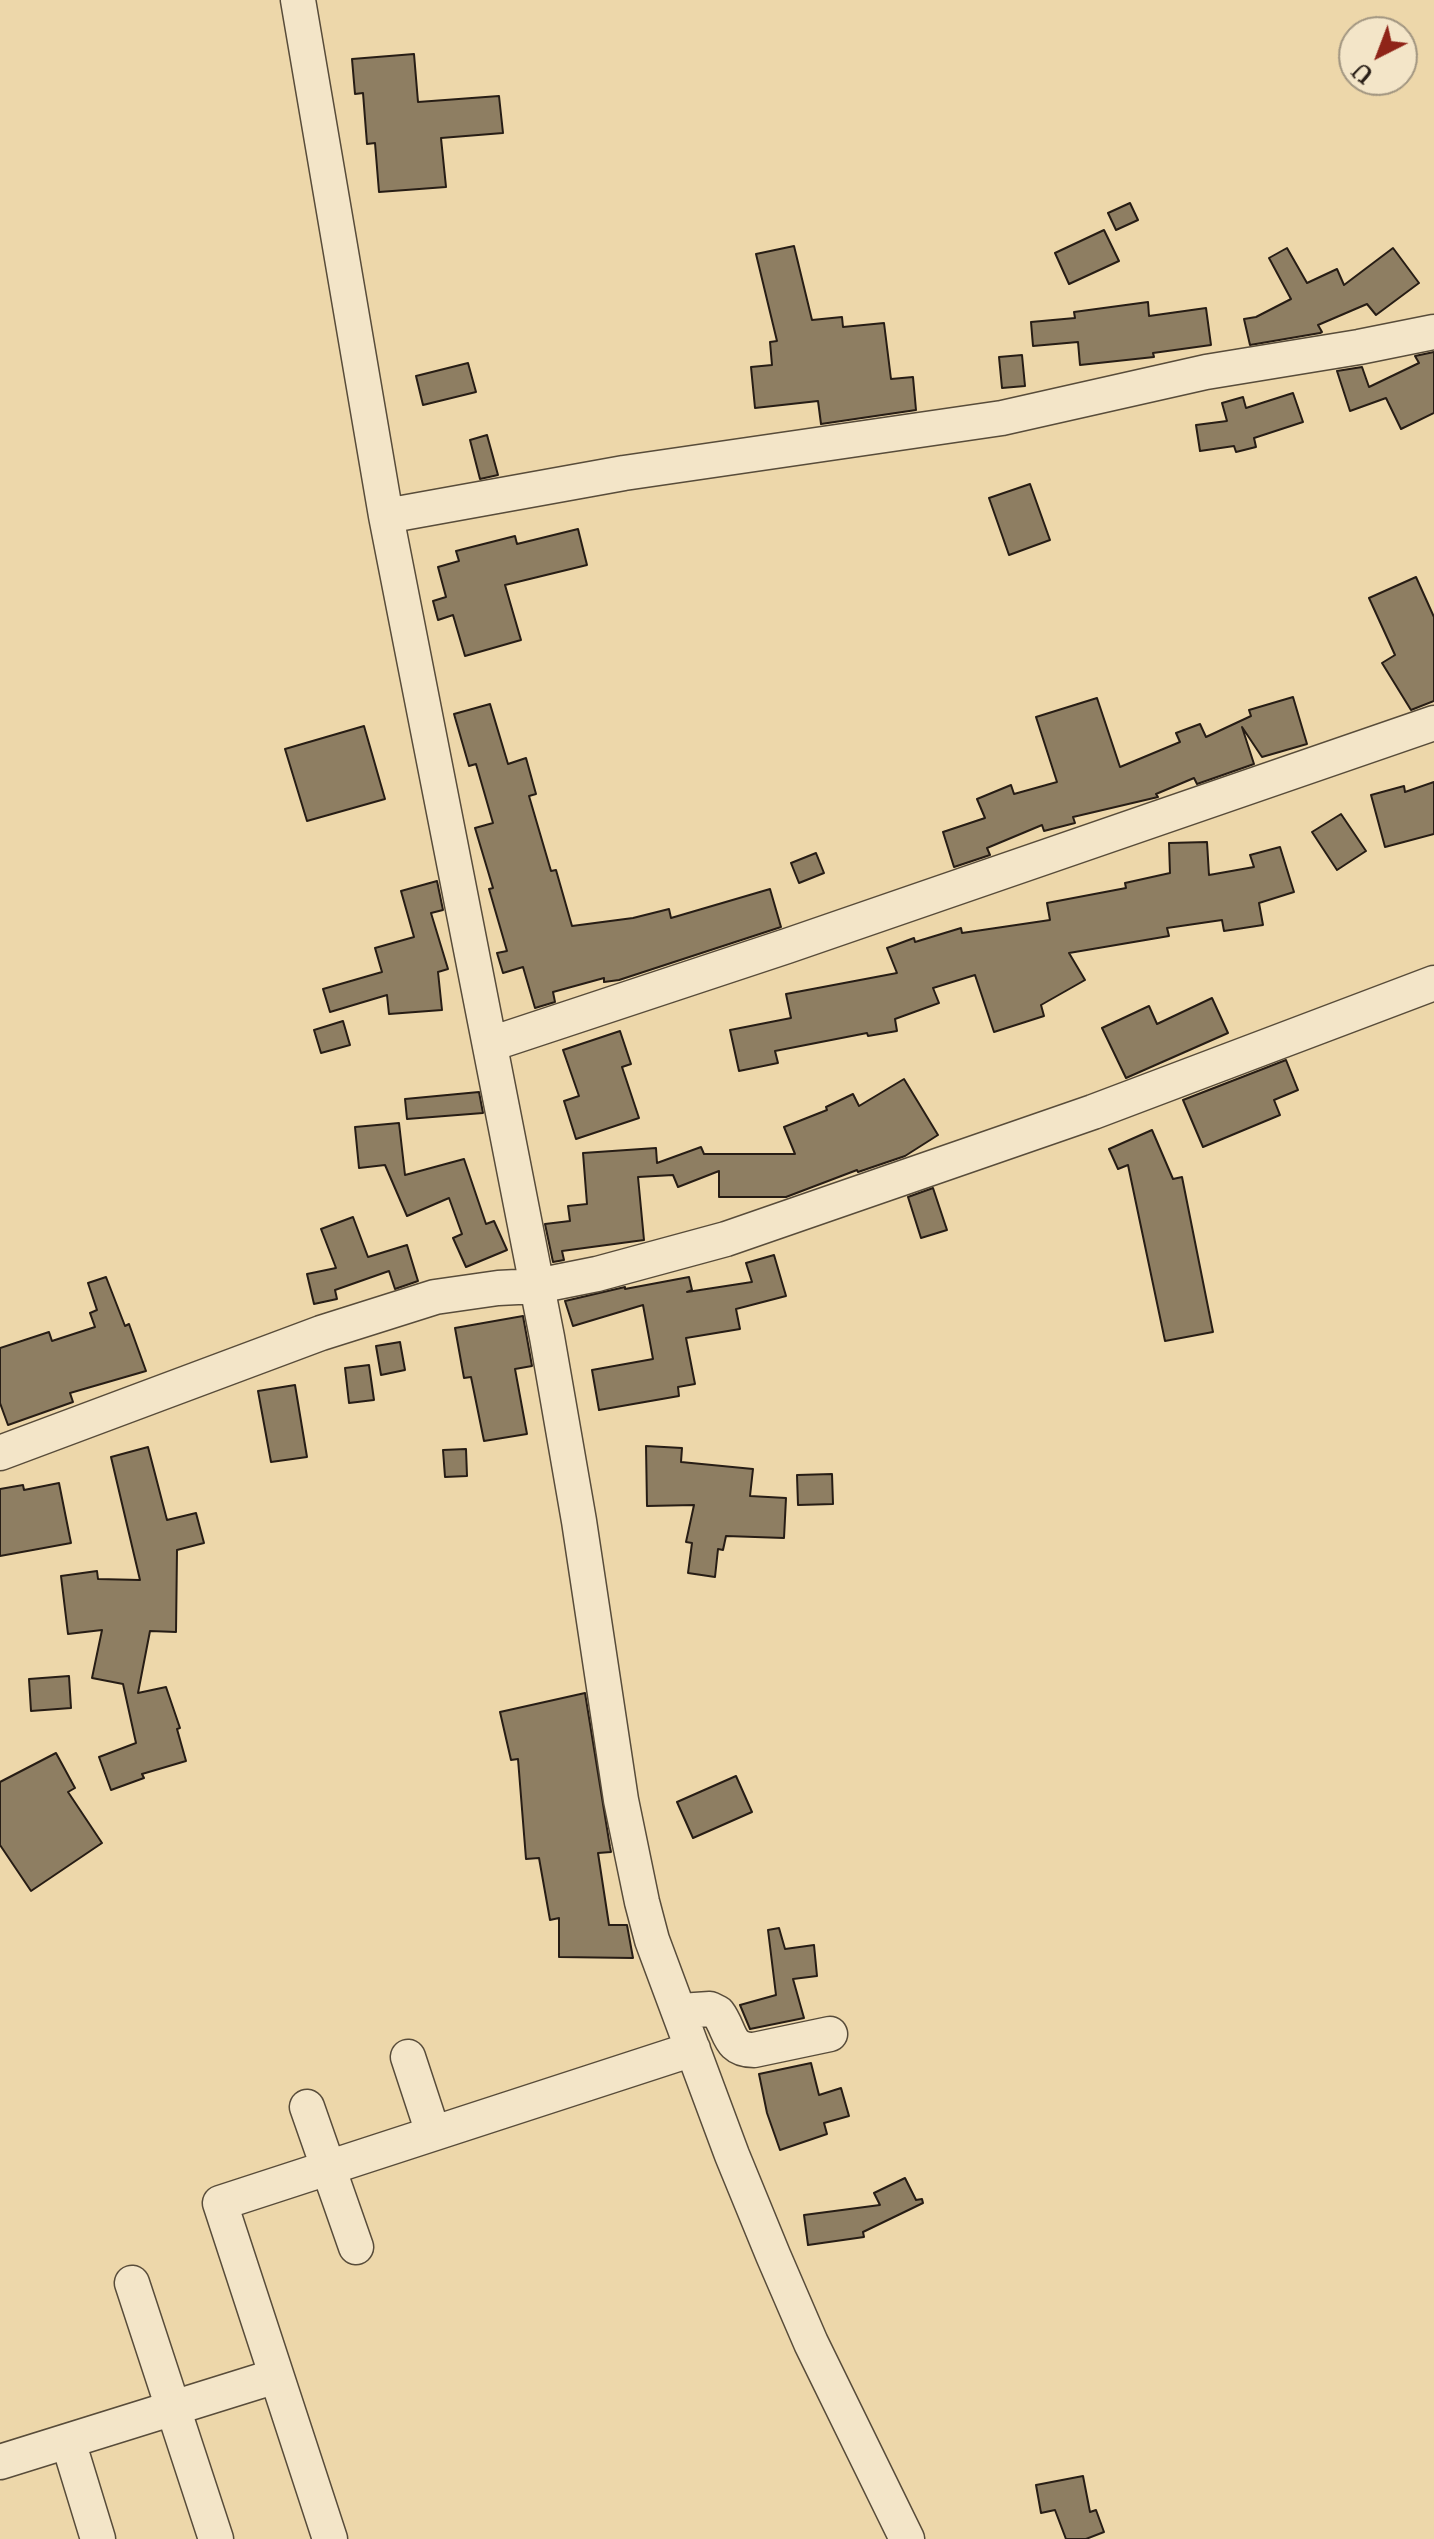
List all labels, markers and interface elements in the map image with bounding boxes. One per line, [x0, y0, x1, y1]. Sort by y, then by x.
north arrow [1338, 16, 1418, 96]
text: U [1347, 56, 1379, 89]

